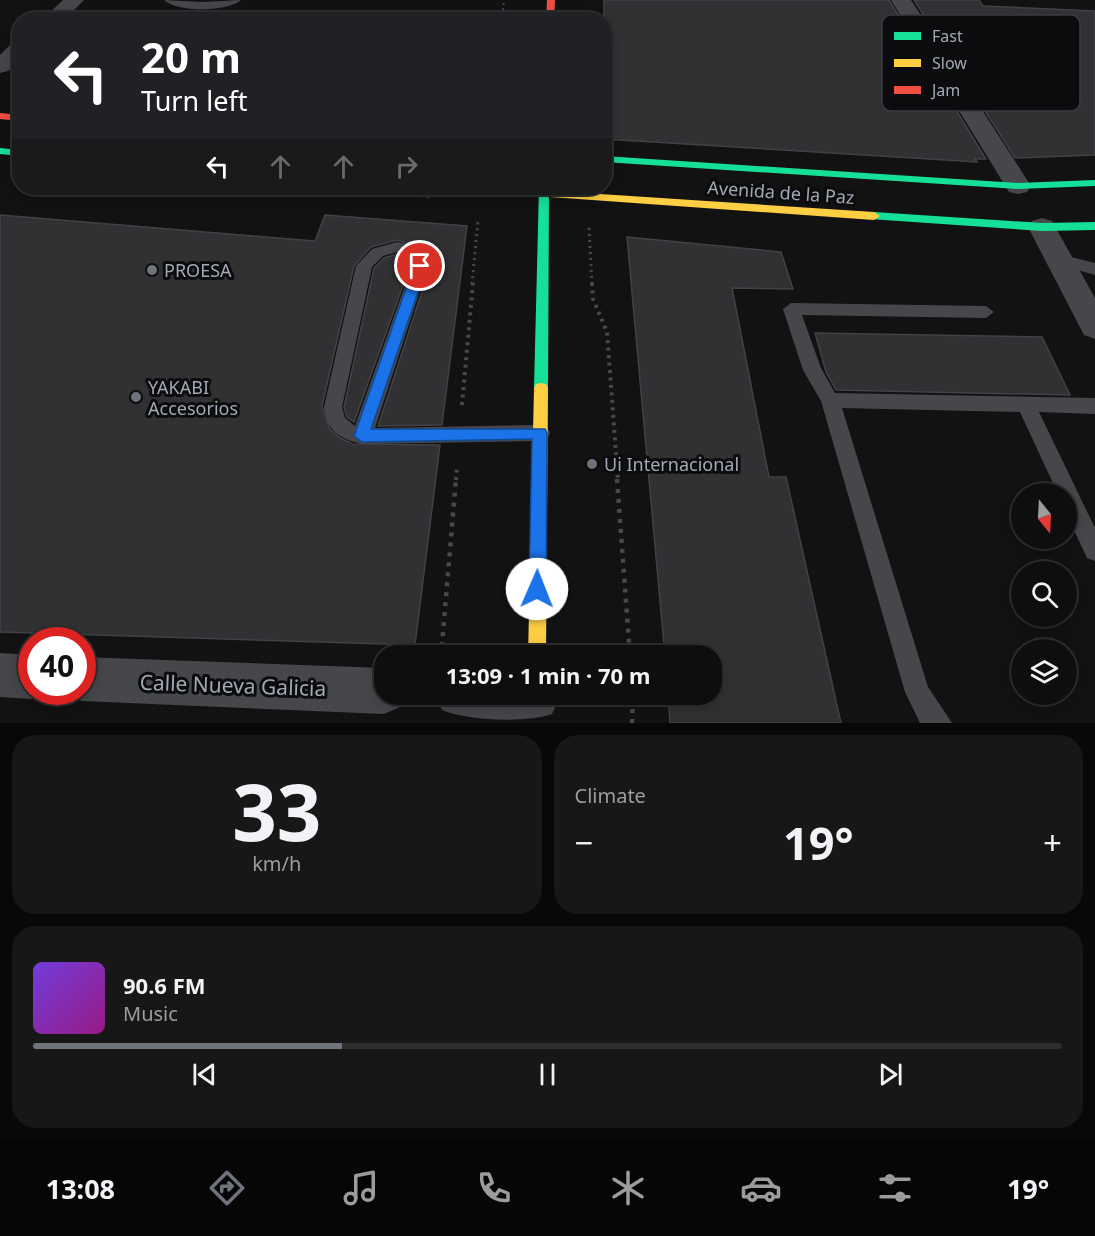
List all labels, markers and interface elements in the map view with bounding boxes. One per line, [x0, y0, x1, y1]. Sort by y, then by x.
legend [882, 15, 1080, 111]
text: Fast [932, 25, 963, 47]
text: 20 m [141, 28, 241, 85]
icon: left [42, 36, 120, 114]
text: Slow [932, 52, 967, 74]
text: Jam [930, 79, 960, 101]
text: Turn left [141, 82, 247, 119]
icon: left [201, 150, 234, 183]
icon: ahead [264, 150, 297, 183]
icon: ahead [327, 150, 360, 183]
icon: right [390, 150, 423, 183]
street label: Avenida de la Paz [707, 175, 855, 209]
pin [394, 240, 445, 291]
icon: arrive [403, 249, 436, 282]
place label: PROESA [164, 258, 232, 282]
marker: PROESA [145, 263, 159, 277]
place label: YAKABI Accesorios [148, 375, 238, 420]
marker: YAKABI Accesorios [129, 390, 143, 404]
place label: Ui Internacional [604, 452, 739, 476]
marker: Ui Internacional [585, 457, 599, 471]
north arrow [1011, 483, 1077, 549]
map controls [1011, 483, 1077, 705]
position arrow [505, 557, 569, 621]
button: search [1011, 561, 1077, 627]
speed limit sign: 40 [18, 627, 96, 705]
button: layers [1011, 639, 1077, 705]
text: 13:09 · 1 min · 70 m [446, 660, 650, 690]
street label: Calle Nueva Galicia [139, 668, 327, 702]
text: 33 [232, 758, 321, 864]
text: Climate [575, 782, 646, 809]
text: 19° [783, 812, 854, 873]
text: − [575, 820, 593, 865]
text: + [1043, 820, 1062, 865]
text: km/h [252, 850, 301, 877]
text: 90.6 FM [123, 970, 205, 1000]
text: Music [123, 1000, 178, 1027]
icon: previous [188, 1058, 221, 1091]
icon: pause [531, 1058, 564, 1091]
icon: next [874, 1058, 907, 1091]
icon: directions [206, 1167, 248, 1209]
icon: music [340, 1167, 382, 1209]
icon: phone [473, 1167, 515, 1209]
icon: climate [607, 1167, 649, 1209]
icon: car [740, 1167, 782, 1209]
icon: filters [874, 1167, 916, 1209]
text: 13:08 [46, 1170, 115, 1207]
text: 19° [1007, 1170, 1049, 1207]

